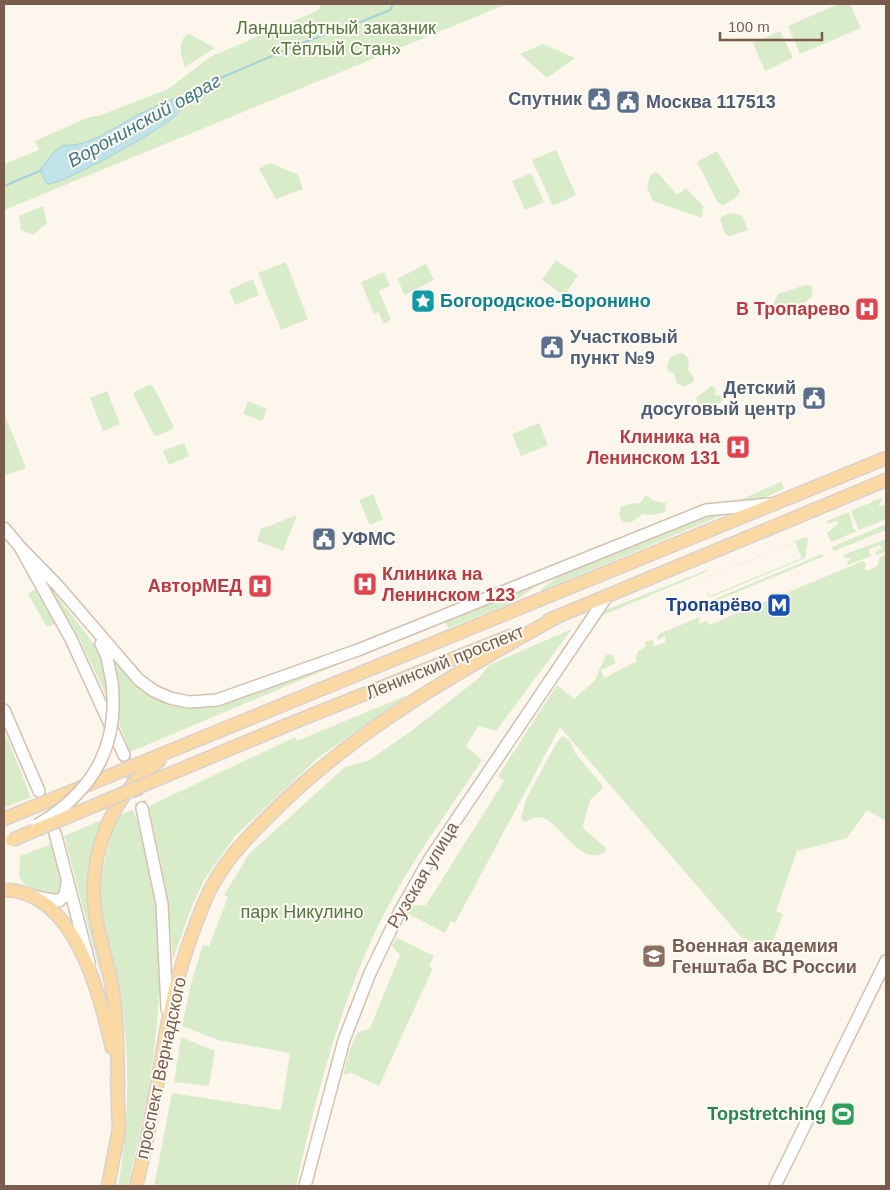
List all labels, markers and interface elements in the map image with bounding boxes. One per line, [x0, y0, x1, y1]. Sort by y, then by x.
scale bar [720, 10, 822, 42]
park label: Ландшафтный заказник «Тёплый Стан» [236, 18, 436, 59]
text: 100 m [728, 18, 770, 35]
water label: Воронинский овраг [64, 70, 224, 171]
public building icon: Спутник [586, 86, 612, 112]
place label: Спутник [508, 89, 583, 109]
public building icon: Москва 117513 [615, 89, 641, 115]
place label: Москва 117513 [646, 92, 776, 112]
place icon: Богородское-Воронино [410, 288, 436, 314]
place label: Богородское-Воронино [440, 291, 651, 311]
hospital icon: В Тропарево [854, 296, 880, 322]
place label: В Тропарево [736, 299, 850, 319]
place label: Участковый пункт №9 [570, 327, 678, 368]
public building icon: Участковый пункт №9 [539, 334, 565, 360]
place label: Детский досуговый центр [641, 378, 796, 419]
public building icon: Детский досуговый центр [801, 385, 827, 411]
place label: Клиника на Ленинском 131 [587, 427, 721, 468]
hospital icon: Клиника на Ленинском 131 [725, 434, 751, 460]
public building icon: УФМС [311, 526, 337, 552]
place label: УФМС [342, 529, 396, 549]
place label: Клиника на Ленинском 123 [382, 564, 515, 605]
hospital icon: Клиника на Ленинском 123 [352, 571, 378, 597]
hospital icon: АвторМЕД [247, 573, 273, 599]
place label: АвторМЕД [148, 576, 242, 596]
metro station icon: Тропарёво [766, 592, 792, 618]
place label: Тропарёво [666, 595, 762, 615]
street label: Ленинский проспект [363, 621, 527, 703]
street label: Рузская улица [383, 817, 463, 932]
park label: парк Никулино [241, 902, 363, 922]
place label: Военная академия Генштаба ВС России [672, 936, 857, 977]
school or university icon: Военная академия Генштаба ВС России [641, 943, 667, 969]
street label: проспект Вернадского [132, 975, 190, 1161]
sports icon: Topstretching [830, 1101, 856, 1127]
place label: Topstretching [707, 1104, 826, 1124]

